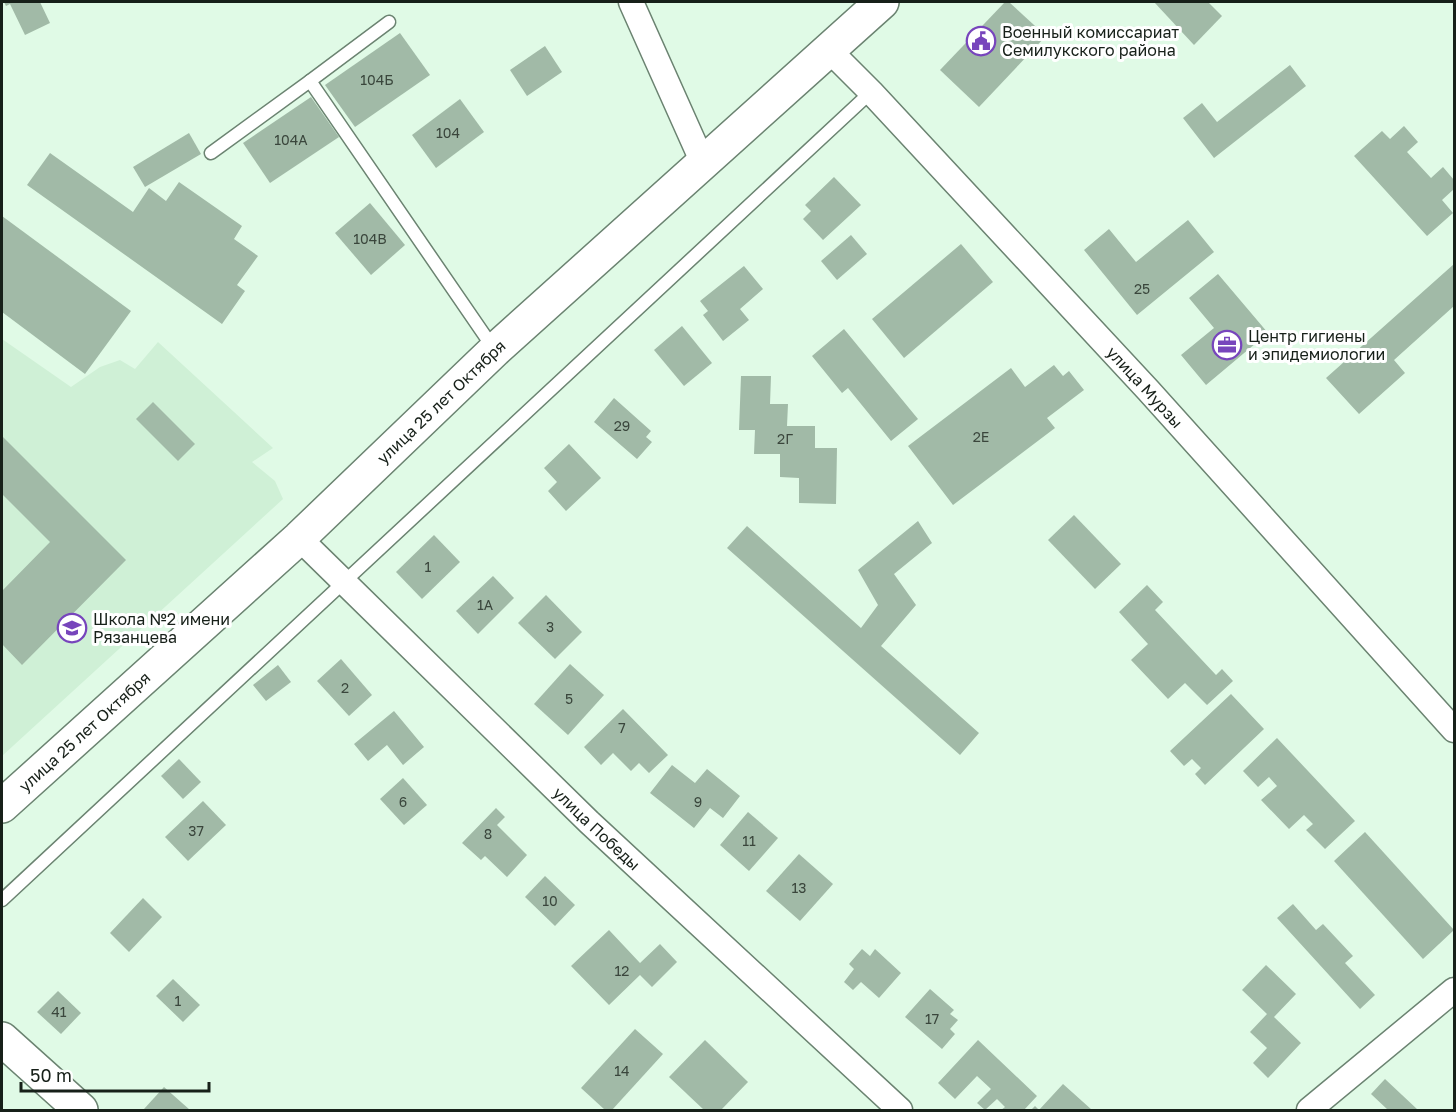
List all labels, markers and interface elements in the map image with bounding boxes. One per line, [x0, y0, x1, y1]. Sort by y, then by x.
place label: Военный комиссариат Семилукского района [1002, 22, 1179, 60]
public building icon: Военный комиссариат Семилукского района [965, 25, 997, 57]
house number: 104Б [360, 71, 394, 88]
house number: 104 [436, 124, 460, 141]
house number: 104А [274, 131, 308, 148]
house number: 104В [353, 230, 387, 247]
house number: 25 [1134, 280, 1150, 297]
place label: Центр гигиены и эпидемиологии [1248, 326, 1385, 364]
office icon: Центр гигиены и эпидемиологии [1211, 329, 1243, 361]
street label: улица 25 лет Октября [373, 336, 509, 468]
street label: улица Мурзы [1103, 342, 1187, 432]
house number: 29 [614, 417, 630, 434]
house number: 2Е [973, 428, 989, 445]
house number: 2Г [777, 430, 793, 447]
house number: 1 [425, 558, 432, 575]
house number: 1А [477, 596, 494, 613]
place label: Школа №2 имени Рязанцева [93, 609, 230, 647]
school or university icon: Школа №2 имени Рязанцева [56, 612, 88, 644]
house number: 3 [546, 618, 554, 635]
street label: улица 25 лет Октября [15, 667, 154, 796]
house number: 2 [341, 679, 349, 696]
house number: 5 [565, 690, 573, 707]
house number: 7 [618, 719, 626, 736]
street label: улица Победы [549, 783, 645, 874]
house number: 6 [399, 793, 407, 810]
house number: 9 [694, 793, 702, 810]
house number: 37 [188, 822, 204, 839]
house number: 8 [484, 825, 492, 842]
house number: 11 [742, 832, 756, 849]
house number: 13 [792, 879, 806, 896]
house number: 10 [542, 892, 558, 909]
house number: 12 [615, 962, 629, 979]
house number: 1 [175, 992, 182, 1009]
house number: 41 [51, 1003, 67, 1020]
house number: 17 [925, 1010, 939, 1027]
scale bar [21, 1055, 208, 1093]
house number: 14 [614, 1062, 630, 1079]
text: 50 m [30, 1064, 72, 1086]

